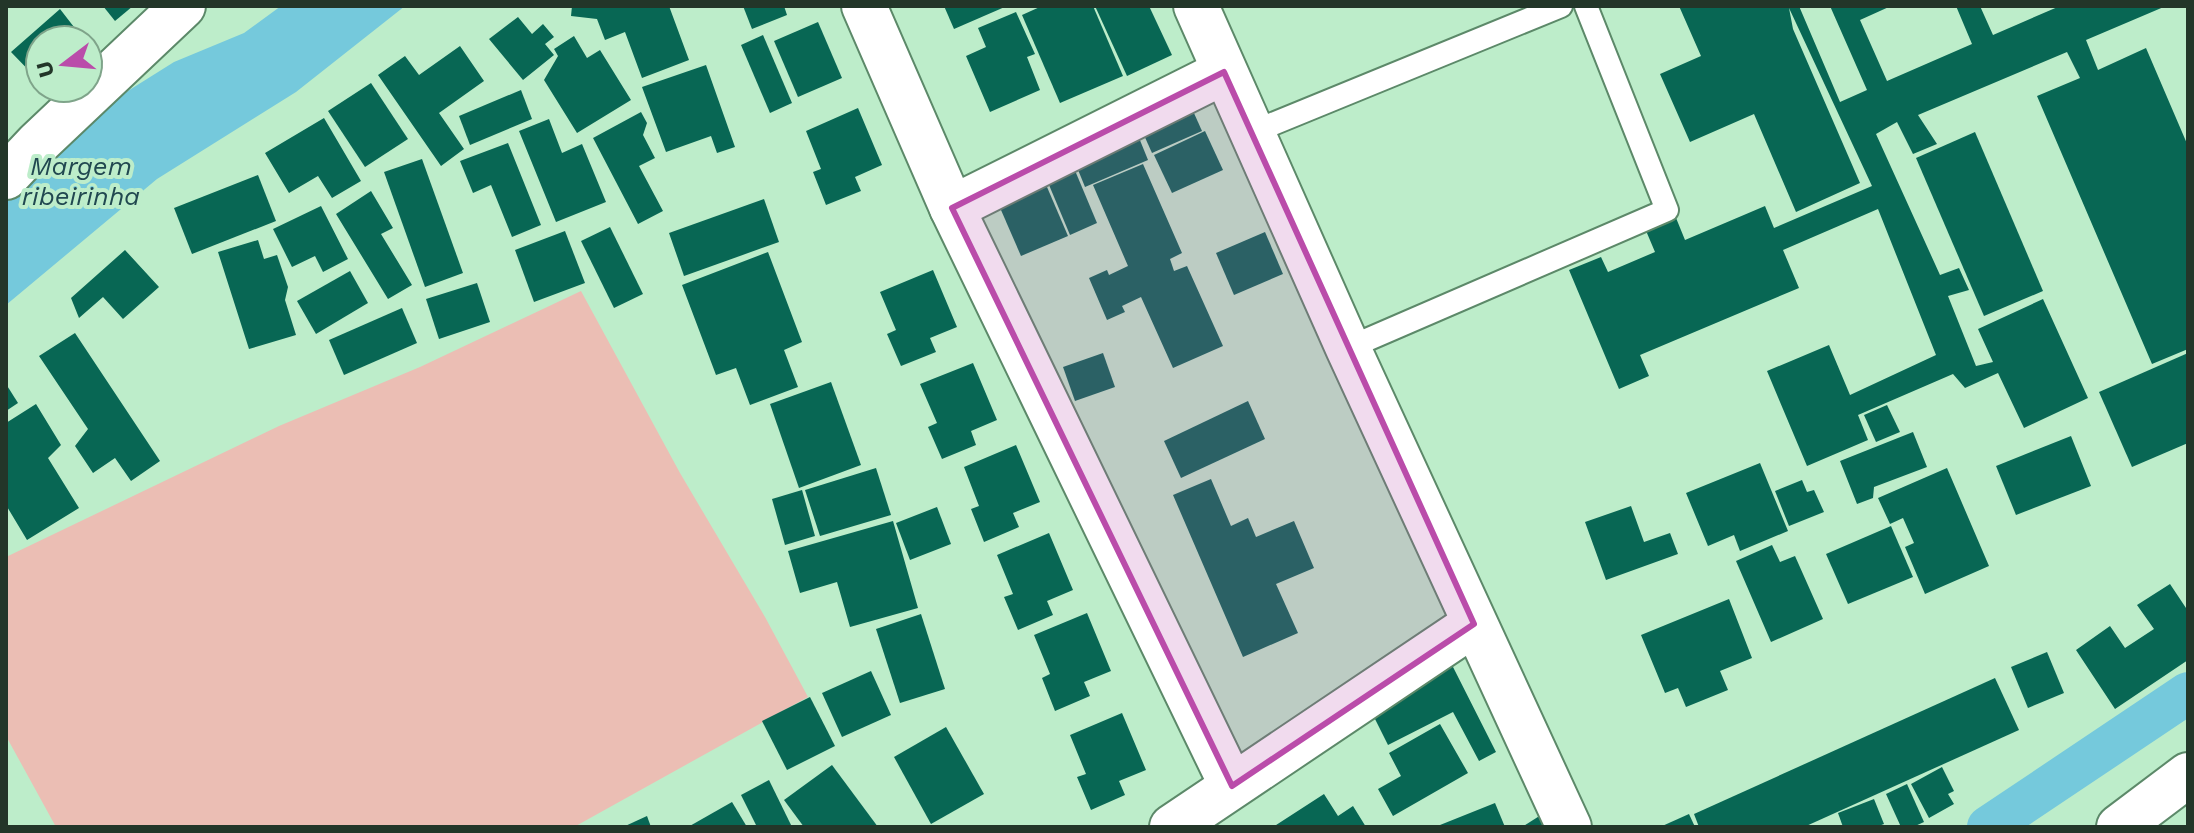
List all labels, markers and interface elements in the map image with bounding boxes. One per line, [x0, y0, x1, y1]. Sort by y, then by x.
north arrow [24, 24, 104, 104]
text: U [31, 58, 59, 80]
water label: Margem ribeirinha [22, 151, 140, 211]

